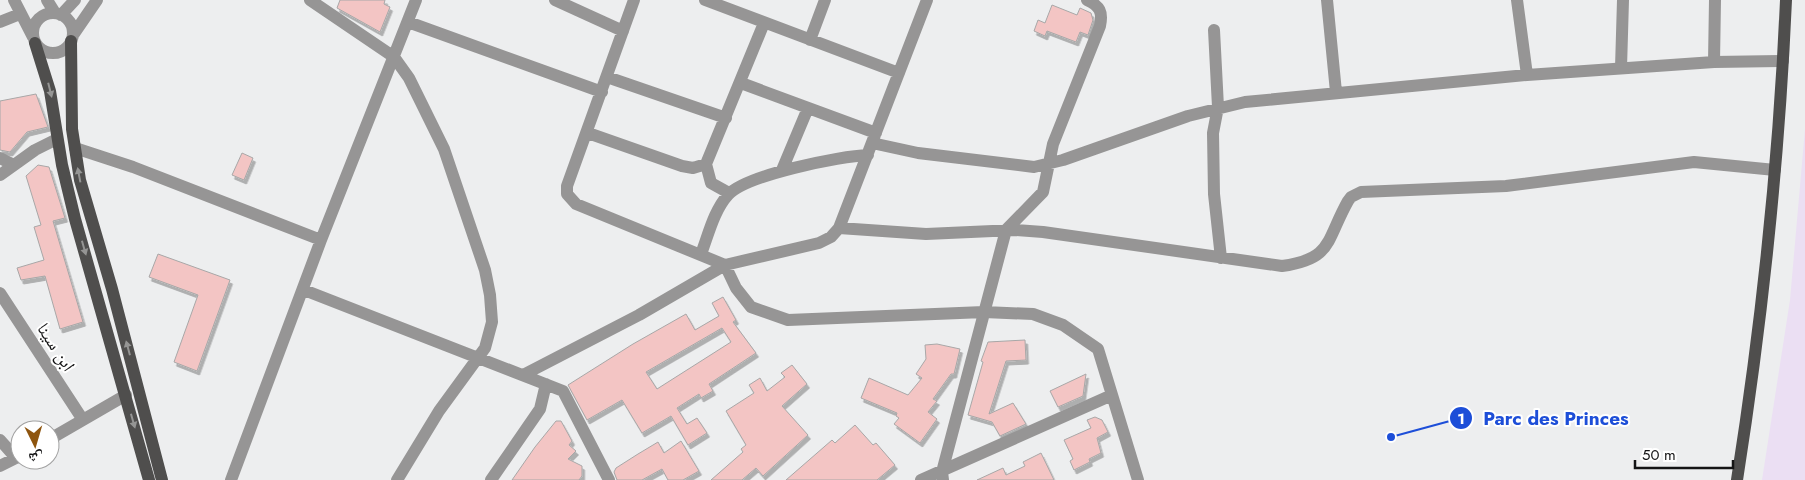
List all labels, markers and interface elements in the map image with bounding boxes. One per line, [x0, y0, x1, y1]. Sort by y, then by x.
one-way arrow [46, 82, 54, 97]
one-way arrow [75, 166, 83, 182]
one-way arrow [80, 241, 88, 256]
street label: ابن سينا [31, 318, 81, 376]
one-way arrow [124, 341, 132, 356]
callout: Parc des Princes [1448, 401, 1639, 435]
text: Parc des Princes [1483, 405, 1629, 432]
text: 1 [1457, 408, 1465, 430]
one-way arrow [130, 414, 138, 429]
north arrow [10, 420, 60, 470]
scale bar [1635, 438, 1732, 470]
text: 50 m [1642, 444, 1676, 466]
text: ش [28, 447, 44, 469]

